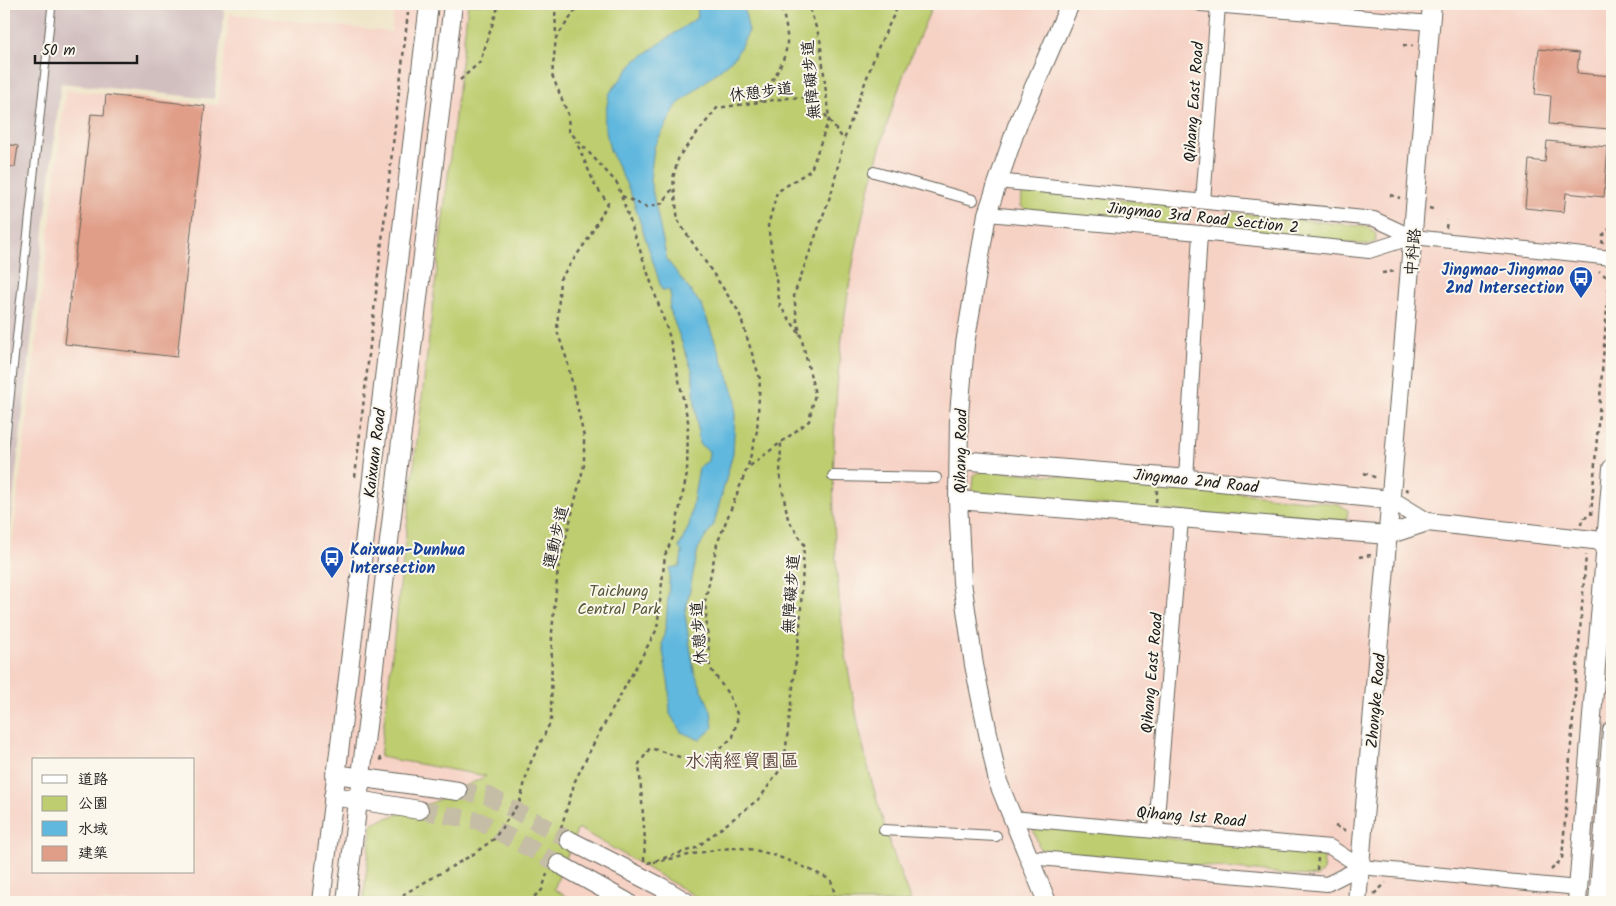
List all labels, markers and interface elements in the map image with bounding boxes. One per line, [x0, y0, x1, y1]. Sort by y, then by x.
scale bar [35, 32, 138, 64]
text: 50 m [42, 39, 76, 63]
street label: 無障礙步道 [796, 39, 827, 121]
street label: Qihang East Road [1178, 40, 1211, 163]
street label: 休憩步道 [728, 76, 794, 109]
street label: Jingmao 3rd Road Section 2 [1106, 196, 1300, 241]
street label: 中科路 [1399, 227, 1428, 277]
place label: Jingmao-Jingmao 2nd Intersection [1441, 258, 1564, 301]
bus stop icon: Jingmao-Jingmao 2nd Intersection [1568, 265, 1594, 299]
street label: Kaixuan Road [358, 406, 393, 499]
street label: Qihang Road [948, 407, 975, 494]
street label: Jingmao 2nd Road [1132, 462, 1261, 501]
street label: 運動步道 [537, 503, 576, 571]
place label: Kaixuan-Dunhua Intersection [350, 538, 465, 581]
bus stop icon: Kaixuan-Dunhua Intersection [319, 545, 345, 579]
street label: 無障礙步道 [776, 553, 807, 635]
park label: Taichung Central Park [577, 579, 661, 622]
street label: 休憩步道 [685, 600, 714, 666]
street label: Qihang East Road [1135, 611, 1170, 735]
street label: Zhongke Road [1360, 652, 1393, 750]
district label: 水湳經貿園區 [685, 747, 799, 777]
legend [32, 758, 195, 874]
text: 道路 [78, 768, 108, 792]
text: 公園 [78, 792, 108, 816]
street label: Qihang 1st Road [1135, 800, 1247, 835]
text: 水域 [78, 818, 108, 842]
text: 建築 [78, 842, 108, 866]

